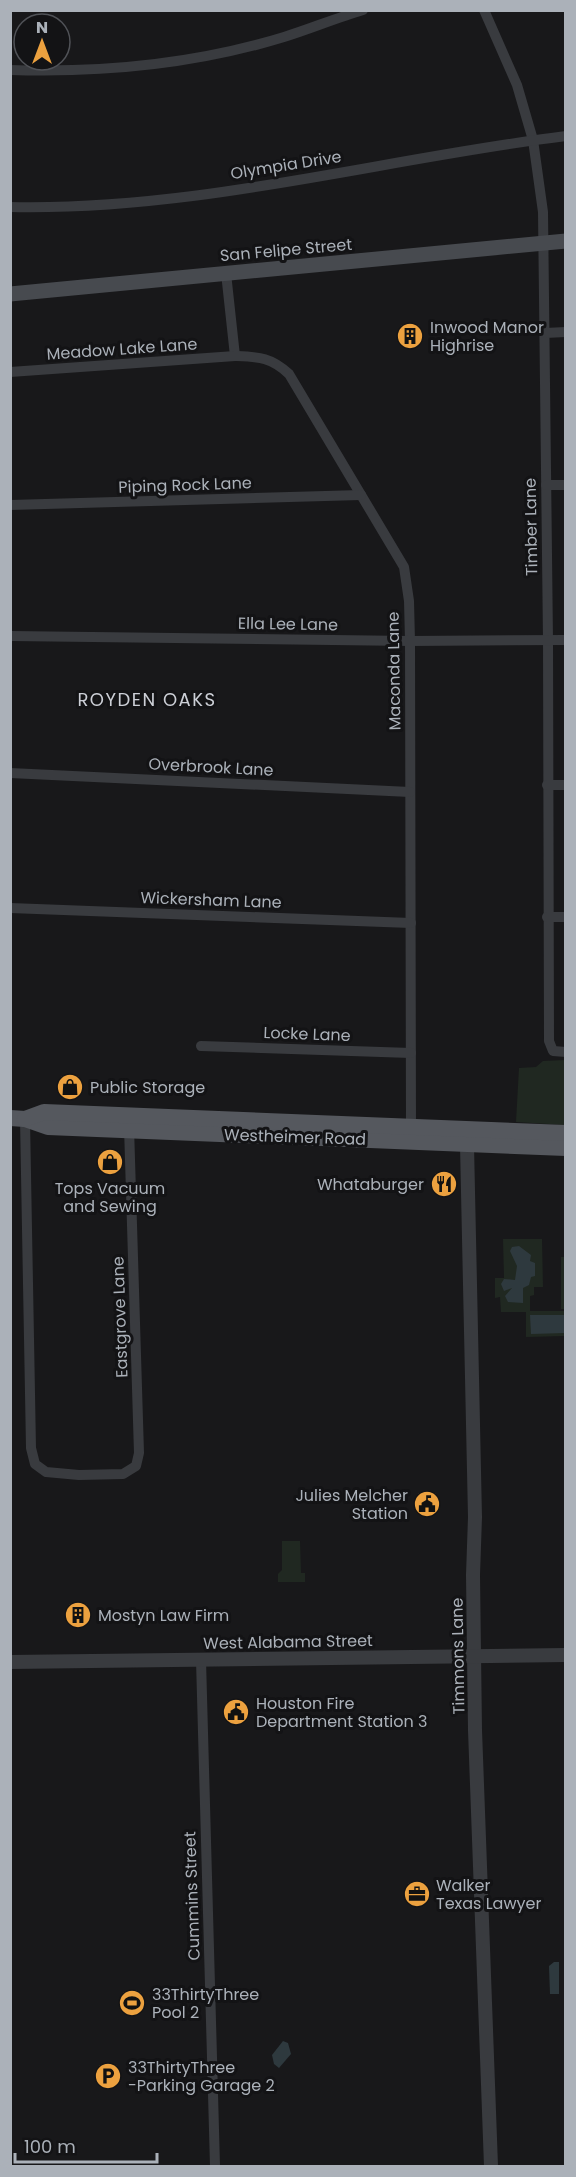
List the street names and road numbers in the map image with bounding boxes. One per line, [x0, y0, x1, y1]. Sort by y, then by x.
street label: Olympia Drive [229, 145, 343, 185]
street label: San Felipe Street [219, 233, 353, 267]
street label: Meadow Lake Lane [46, 332, 198, 366]
street label: Piping Rock Lane [118, 471, 252, 499]
street label: Timber Lane [519, 478, 543, 576]
street label: Maconda Lane [381, 611, 407, 730]
street label: Ella Lee Lane [238, 612, 338, 636]
street label: Overbrook Lane [148, 752, 274, 782]
street label: Wickersham Lane [140, 886, 282, 914]
street label: Locke Lane [263, 1021, 351, 1047]
street label: Westheimer Road [224, 1123, 366, 1151]
street label: Eastgrove Lane [106, 1256, 134, 1378]
street label: Timmons Lane [445, 1597, 471, 1714]
street label: West Alabama Street [203, 1629, 373, 1655]
street label: Cummins Street [178, 1831, 206, 1961]

